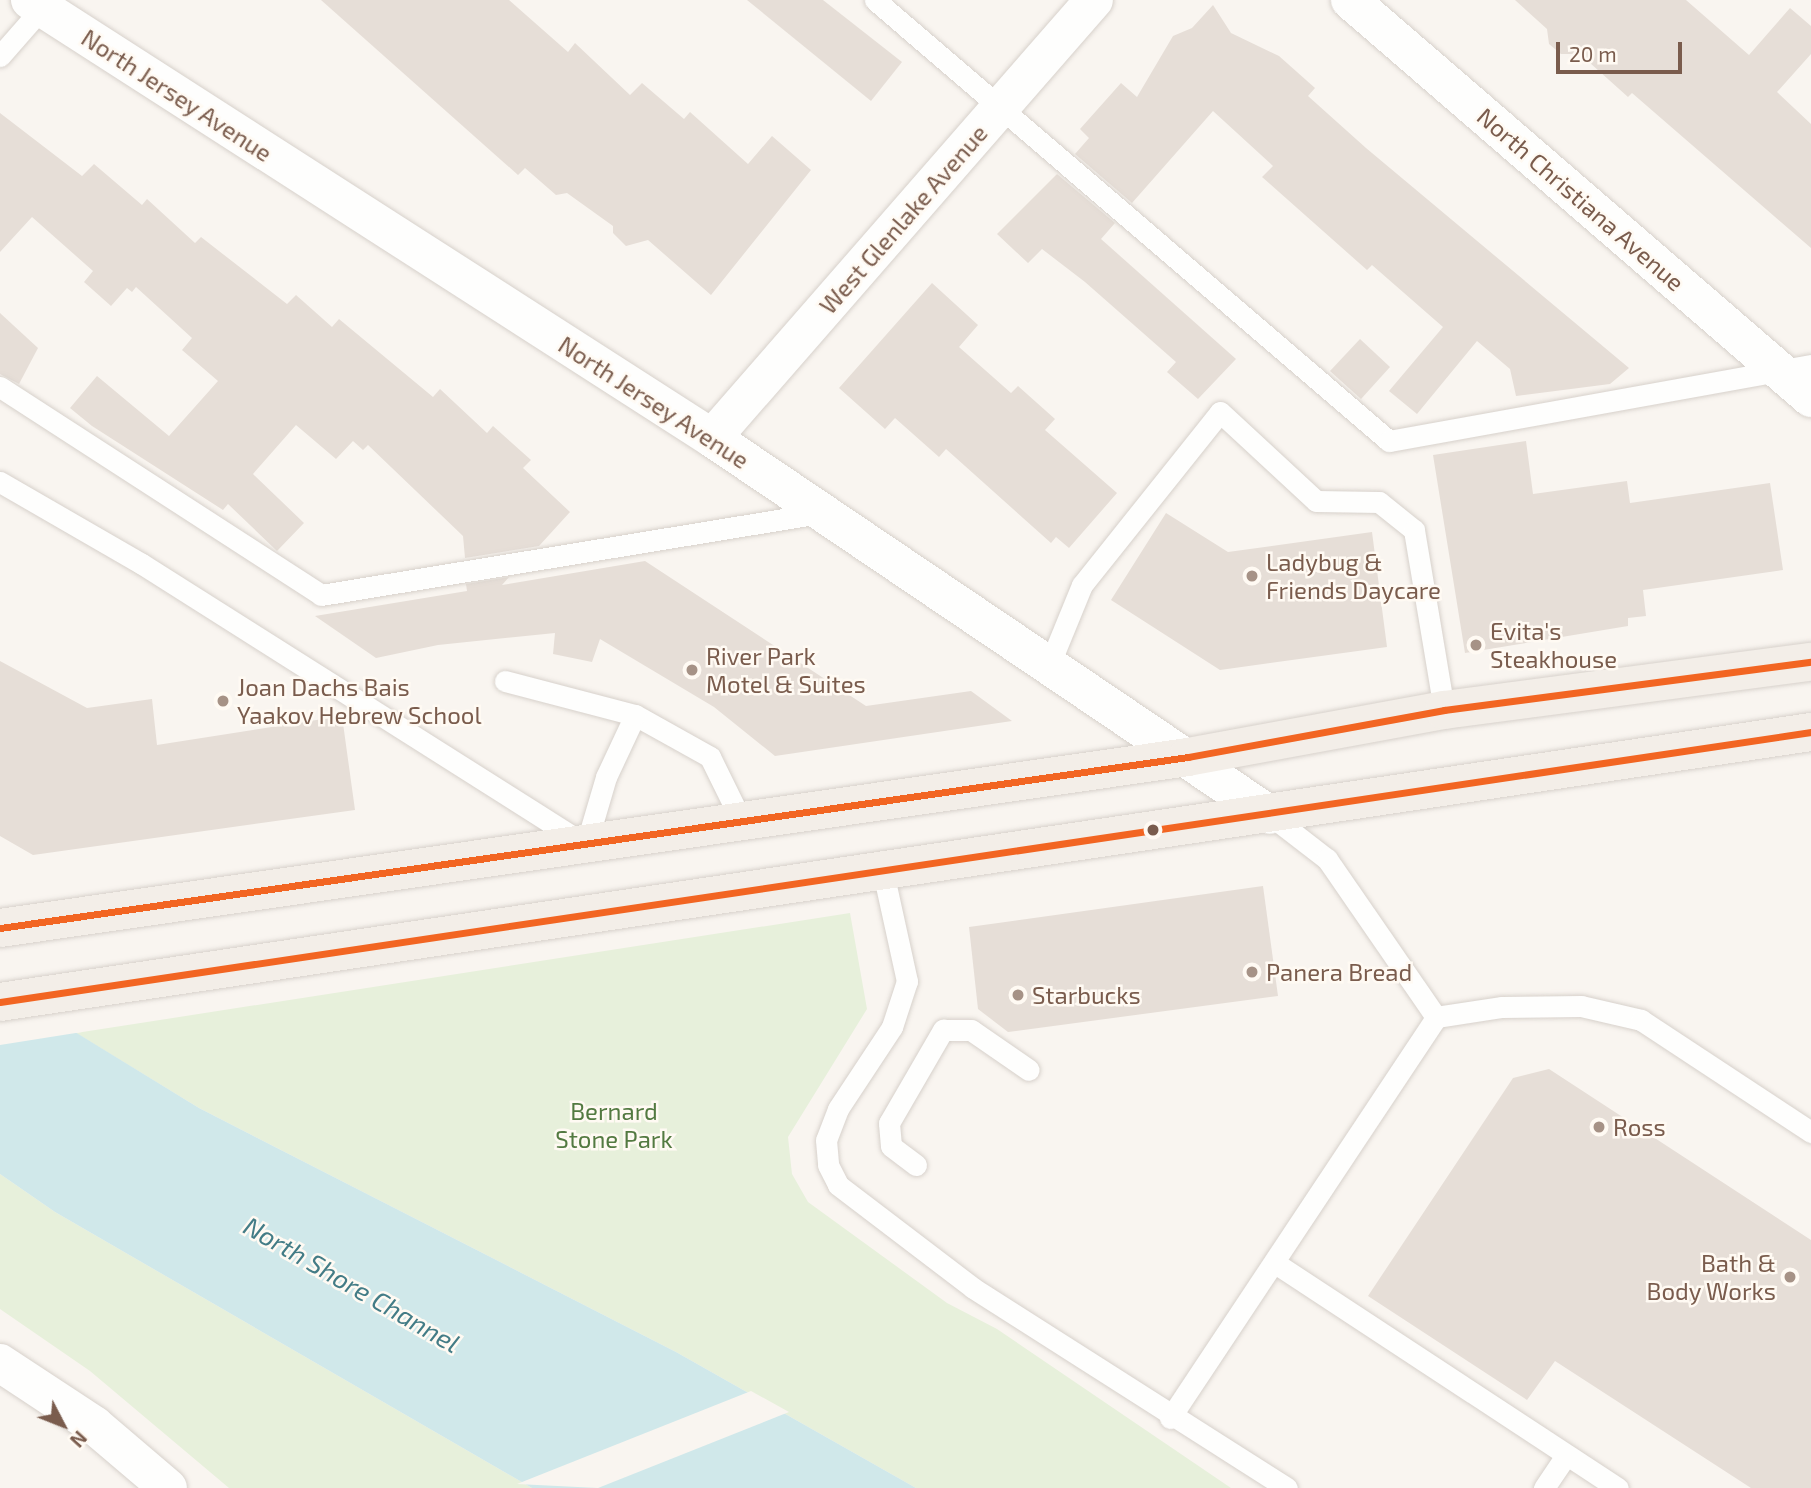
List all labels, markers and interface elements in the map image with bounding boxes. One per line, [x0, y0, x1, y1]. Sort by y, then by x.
street label: North Jersey Avenue [76, 22, 278, 168]
scale bar [1559, 28, 1685, 72]
text: 20 m [1569, 41, 1617, 66]
street label: North Christiana Avenue [1471, 101, 1691, 297]
street label: West Glenlake Avenue [813, 118, 993, 320]
street label: North Jersey Avenue [553, 329, 755, 475]
place label: Ladybug & Friends Daycare [1266, 548, 1441, 604]
marker: Ladybug & Friends Daycare [1244, 568, 1260, 584]
place label: Evita's Steakhouse [1490, 617, 1617, 673]
marker: Evita's Steakhouse [1468, 637, 1484, 653]
place label: River Park Motel & Suites [706, 642, 866, 698]
marker: River Park Motel & Suites [684, 662, 700, 678]
place label: Joan Dachs Bais Yaakov Hebrew School [237, 673, 483, 729]
marker: Joan Dachs Bais Yaakov Hebrew School [215, 693, 231, 709]
unlabelled marker [1146, 823, 1160, 837]
place label: Panera Bread [1266, 958, 1412, 986]
marker: Panera Bread [1244, 964, 1260, 980]
place label: Starbucks [1032, 981, 1141, 1009]
marker: Starbucks [1010, 987, 1026, 1003]
park label: Bernard Stone Park [555, 1097, 673, 1153]
place label: Ross [1613, 1113, 1666, 1141]
marker: Ross [1591, 1119, 1607, 1135]
water label: North Shore Channel [238, 1209, 466, 1359]
place label: Bath & Body Works [1646, 1249, 1776, 1305]
marker: Bath & Body Works [1782, 1269, 1798, 1285]
north arrow [28, 1390, 98, 1460]
text: N [66, 1427, 92, 1452]

